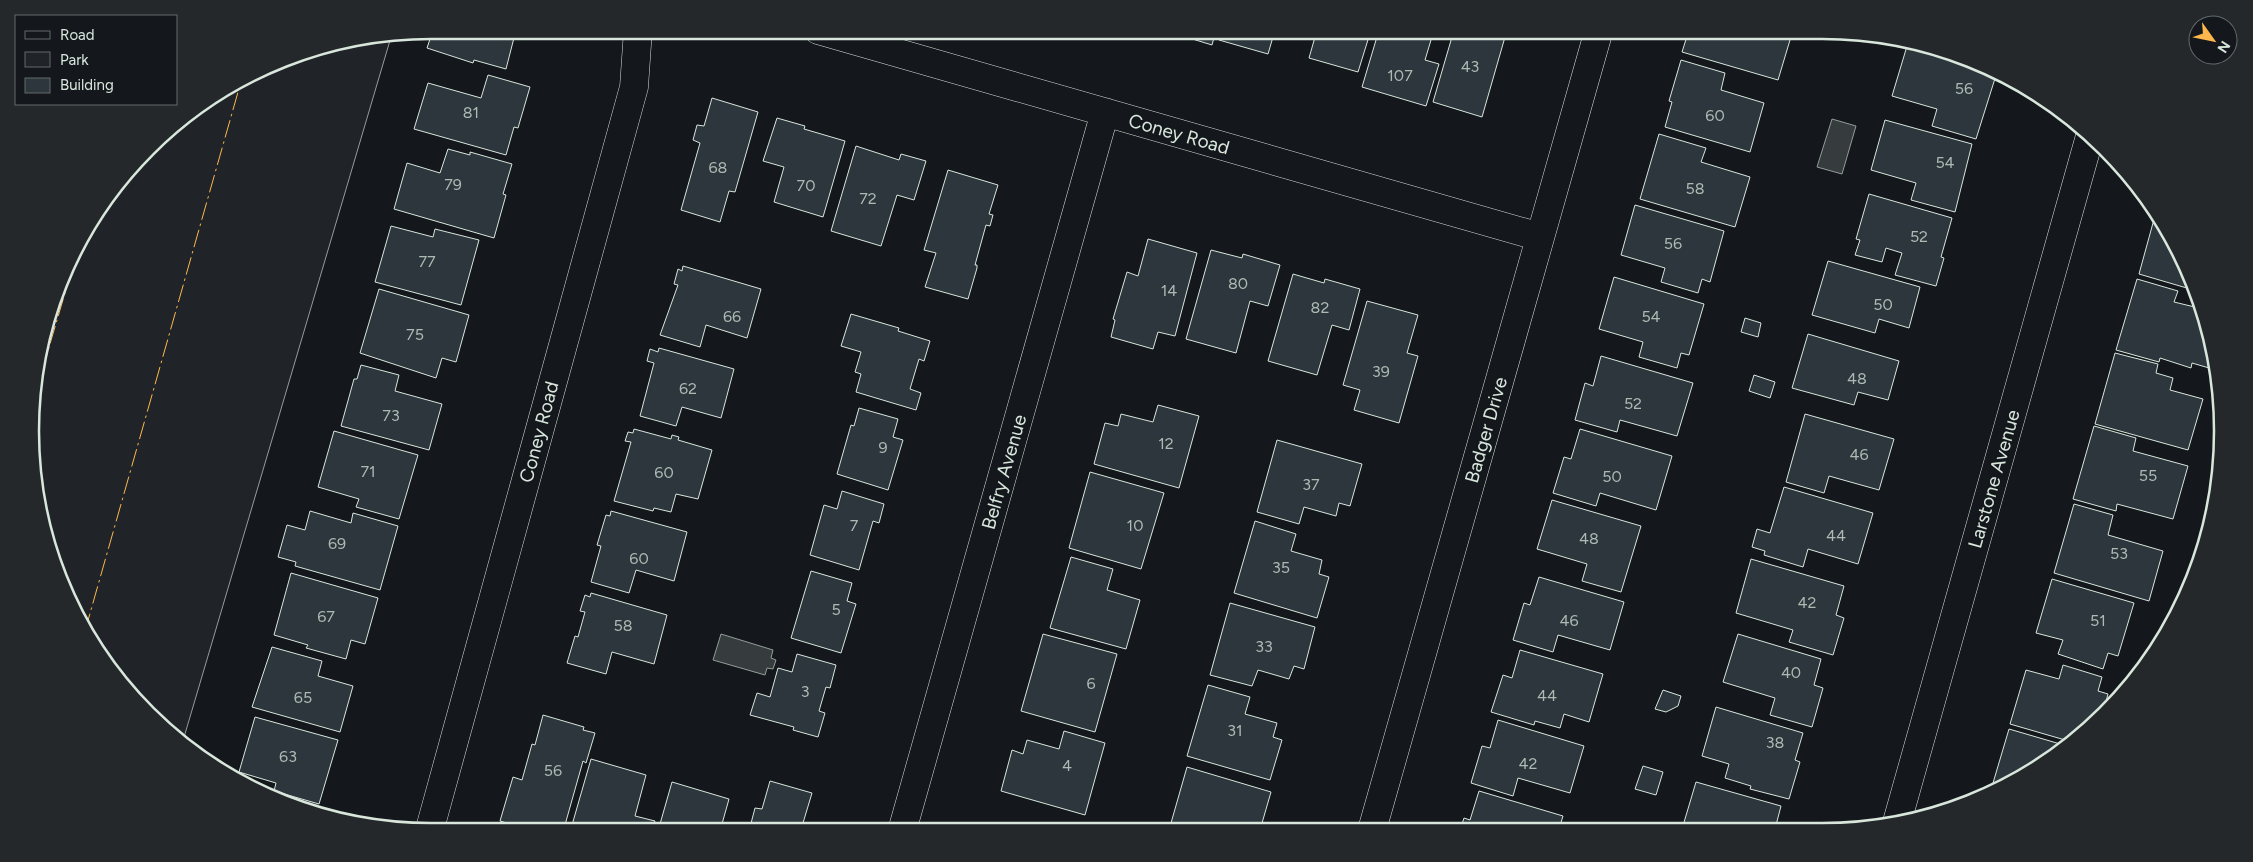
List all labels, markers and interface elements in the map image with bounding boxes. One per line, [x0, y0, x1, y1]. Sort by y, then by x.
legend [15, 15, 178, 105]
north arrow [2188, 15, 2238, 65]
text: Road [60, 26, 95, 44]
text: N [2213, 38, 2234, 56]
text: Park [60, 51, 89, 69]
house number: 43 [1461, 57, 1479, 76]
house number: 107 [1387, 66, 1413, 85]
text: Building [60, 76, 114, 94]
house number: 56 [1955, 79, 1973, 98]
house number: 81 [463, 103, 479, 122]
house number: 60 [1705, 106, 1725, 125]
street label: Coney Road [1126, 109, 1232, 159]
house number: 54 [1935, 153, 1955, 172]
house number: 68 [709, 158, 727, 177]
house number: 79 [444, 175, 462, 194]
house number: 70 [797, 176, 815, 195]
house number: 58 [1685, 179, 1705, 198]
house number: 72 [859, 189, 877, 208]
house number: 52 [1910, 227, 1928, 246]
house number: 56 [1664, 234, 1682, 253]
house number: 77 [418, 252, 436, 271]
house number: 80 [1228, 274, 1248, 293]
house number: 14 [1161, 281, 1177, 300]
house number: 50 [1873, 295, 1893, 314]
house number: 82 [1311, 298, 1329, 317]
house number: 66 [723, 307, 741, 326]
house number: 54 [1641, 307, 1661, 326]
house number: 75 [406, 325, 424, 344]
house number: 39 [1372, 362, 1390, 381]
house number: 48 [1847, 369, 1867, 388]
street label: Badger Drive [1460, 374, 1512, 486]
street label: Coney Road [514, 379, 564, 485]
house number: 62 [679, 379, 697, 398]
house number: 52 [1624, 394, 1642, 413]
house number: 73 [382, 406, 400, 425]
street label: Larstone Avenue [1963, 407, 2025, 551]
street label: Belfry Avenue [977, 412, 1031, 532]
house number: 12 [1158, 434, 1174, 453]
house number: 9 [878, 438, 888, 457]
house number: 46 [1850, 445, 1869, 464]
house number: 71 [360, 462, 376, 481]
house number: 60 [654, 463, 674, 482]
house number: 55 [2139, 466, 2157, 485]
house number: 50 [1602, 467, 1622, 486]
house number: 37 [1302, 475, 1320, 494]
house number: 7 [850, 516, 859, 535]
house number: 10 [1127, 516, 1143, 535]
house number: 44 [1826, 526, 1846, 545]
house number: 48 [1579, 529, 1599, 548]
house number: 69 [328, 534, 346, 553]
house number: 53 [2110, 544, 2128, 563]
house number: 60 [629, 549, 649, 568]
house number: 35 [1272, 558, 1290, 577]
house number: 42 [1798, 593, 1816, 612]
house number: 5 [831, 600, 841, 619]
house number: 67 [317, 607, 335, 626]
house number: 46 [1560, 611, 1579, 630]
house number: 51 [2090, 611, 2106, 630]
house number: 58 [613, 616, 633, 635]
house number: 33 [1255, 637, 1273, 656]
house number: 40 [1781, 663, 1801, 682]
house number: 6 [1086, 674, 1096, 693]
house number: 3 [801, 682, 809, 701]
house number: 44 [1537, 686, 1557, 705]
house number: 65 [294, 688, 312, 707]
house number: 31 [1227, 721, 1243, 740]
house number: 38 [1766, 733, 1784, 752]
house number: 63 [279, 747, 297, 766]
house number: 42 [1519, 754, 1537, 773]
house number: 4 [1062, 756, 1072, 775]
house number: 56 [544, 761, 562, 780]

